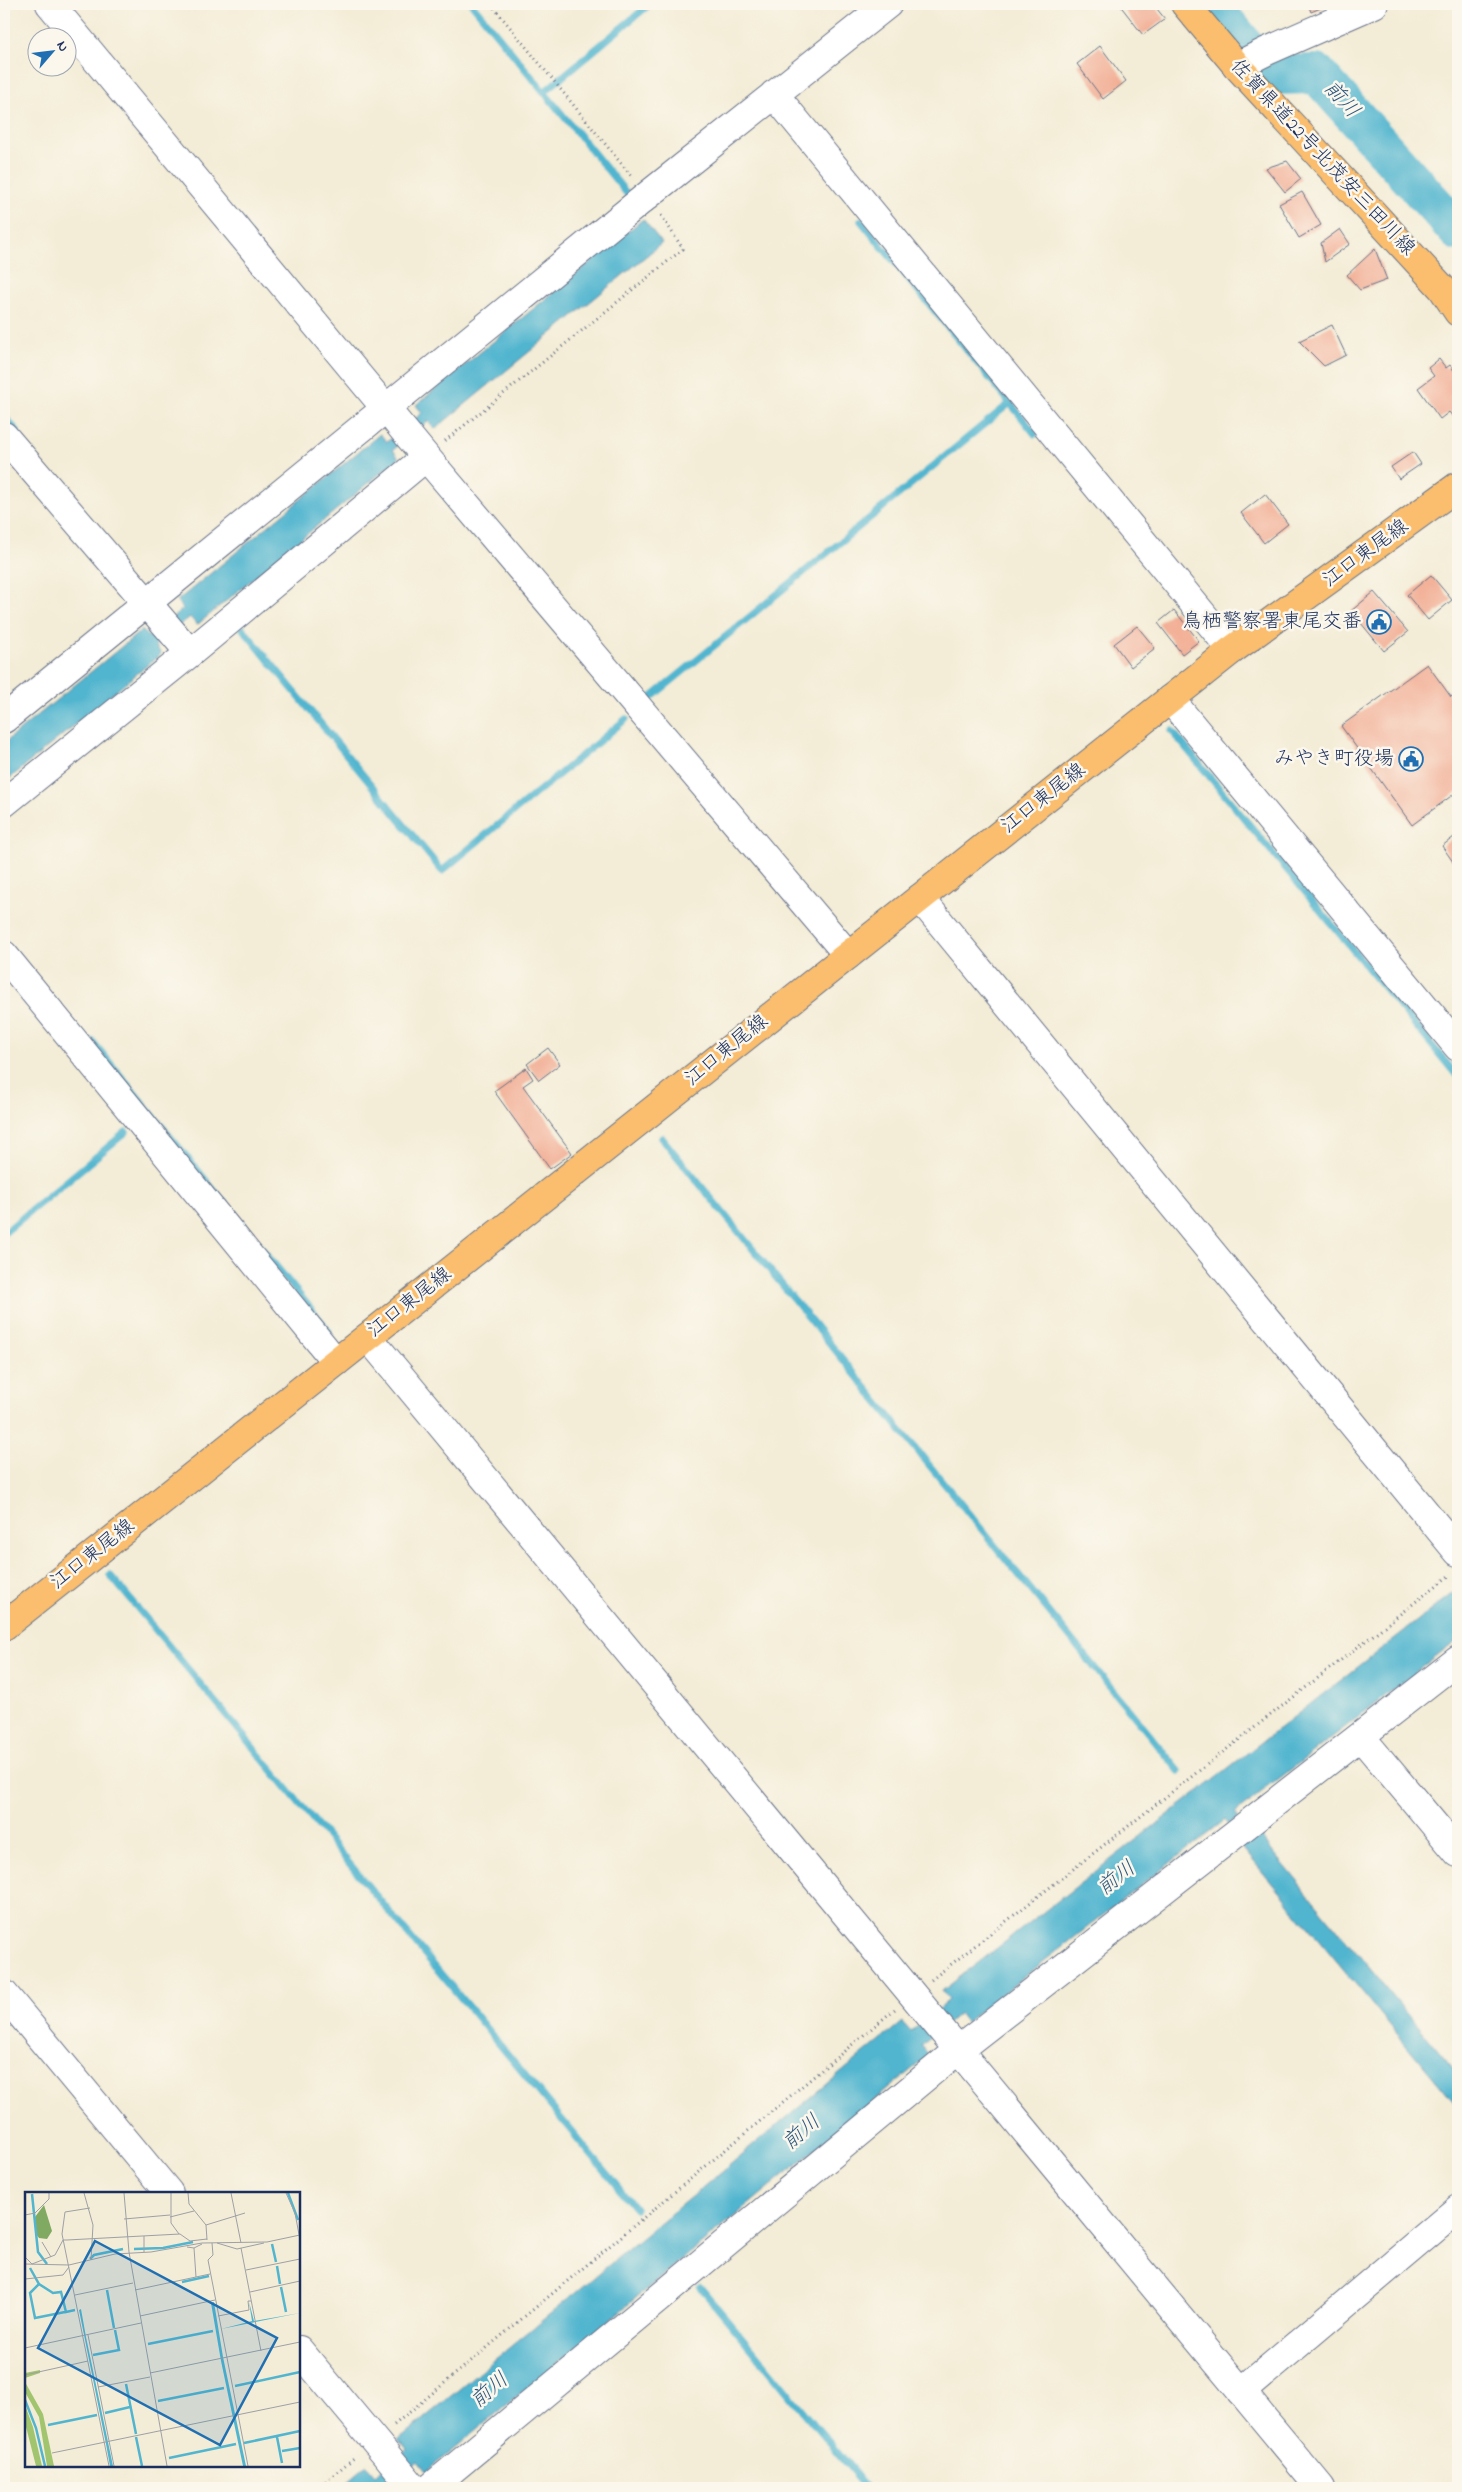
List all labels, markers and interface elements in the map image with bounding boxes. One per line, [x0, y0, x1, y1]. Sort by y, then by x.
north arrow [28, 28, 78, 78]
text: N [51, 37, 74, 56]
street label: 佐賀県道22号北茂安三田川線 [1223, 53, 1421, 263]
water label: 前川 [1316, 74, 1366, 126]
street label: 江口東尾線 [1317, 513, 1415, 595]
place label: 鳥栖警察署東尾交番 [1182, 608, 1362, 637]
public building icon: 鳥栖警察署東尾交番 [1366, 609, 1392, 635]
place label: みやき町役場 [1274, 745, 1394, 774]
public building icon: みやき町役場 [1398, 746, 1424, 772]
street label: 江口東尾線 [996, 757, 1092, 841]
street label: 江口東尾線 [679, 1008, 775, 1094]
street label: 江口東尾線 [362, 1261, 458, 1345]
street label: 江口東尾線 [45, 1513, 141, 1597]
water label: 前川 [1091, 1854, 1143, 1904]
water label: 前川 [776, 2108, 828, 2158]
inset map [25, 2192, 300, 2467]
water label: 前川 [464, 2366, 516, 2416]

